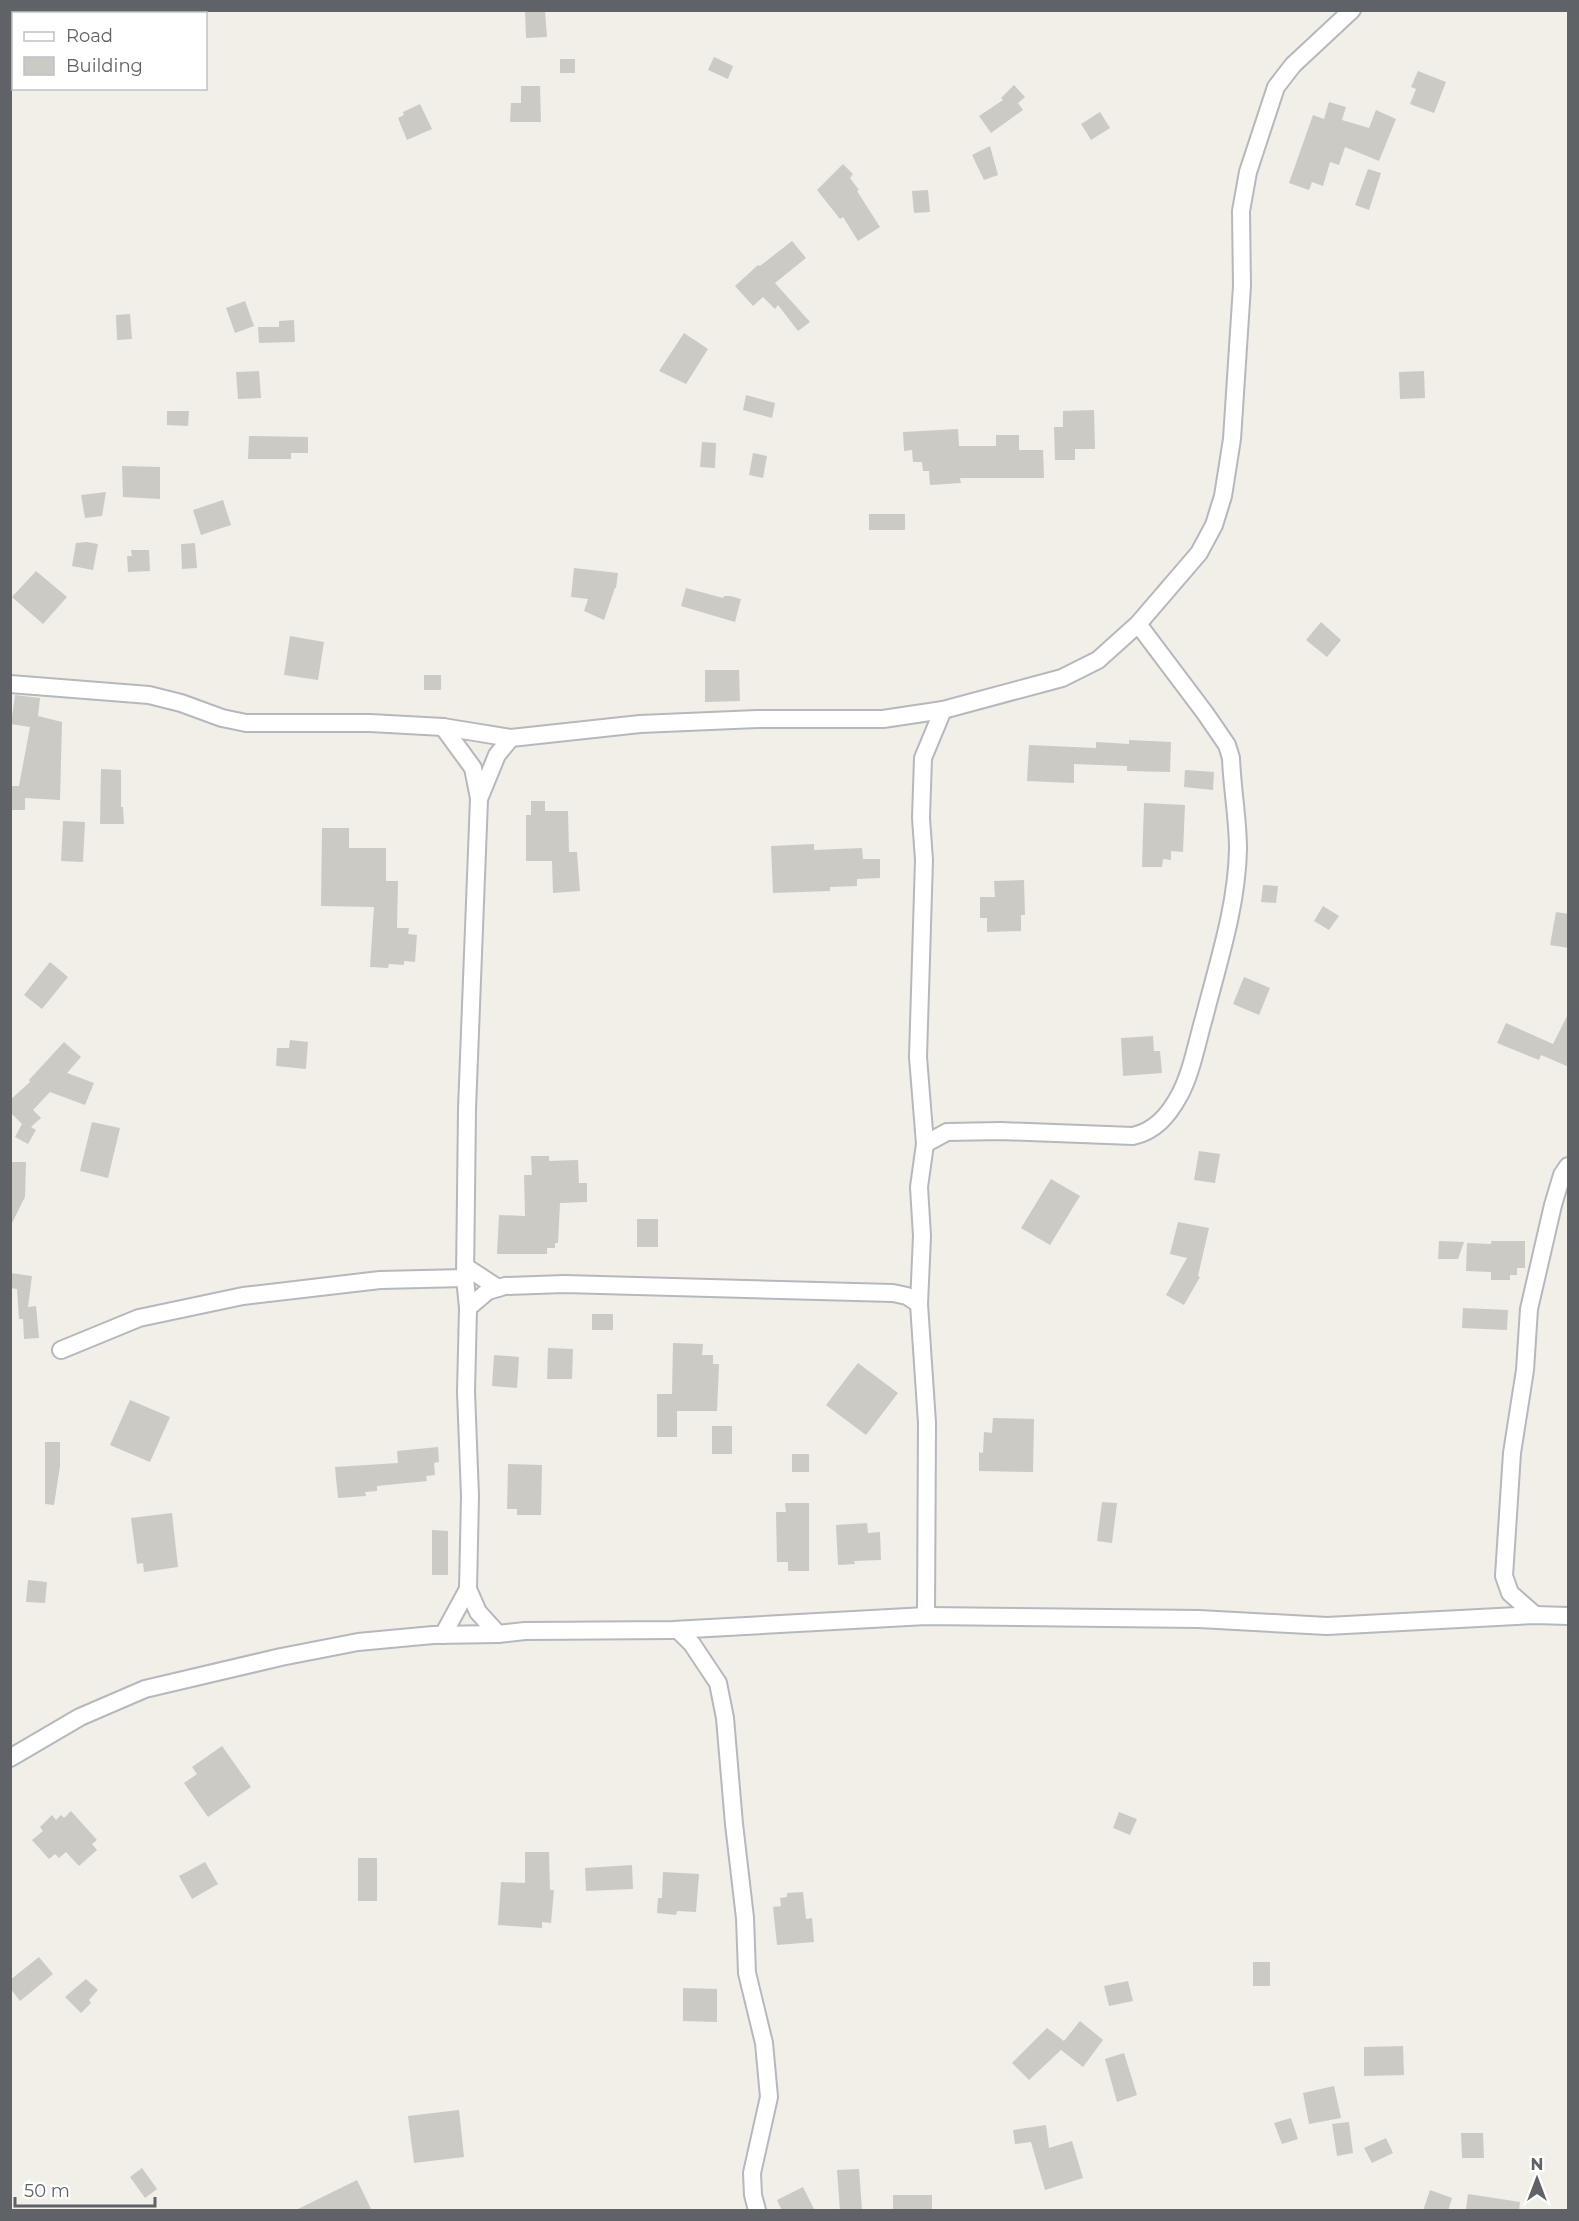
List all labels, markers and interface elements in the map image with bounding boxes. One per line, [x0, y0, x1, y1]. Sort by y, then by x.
legend [12, 12, 207, 90]
text: Road [66, 25, 113, 47]
text: Building [66, 55, 143, 77]
north arrow [1507, 2149, 1567, 2209]
text: N [1531, 2155, 1543, 2174]
scale bar [15, 2170, 154, 2208]
text: 50 m [24, 2180, 70, 2202]

